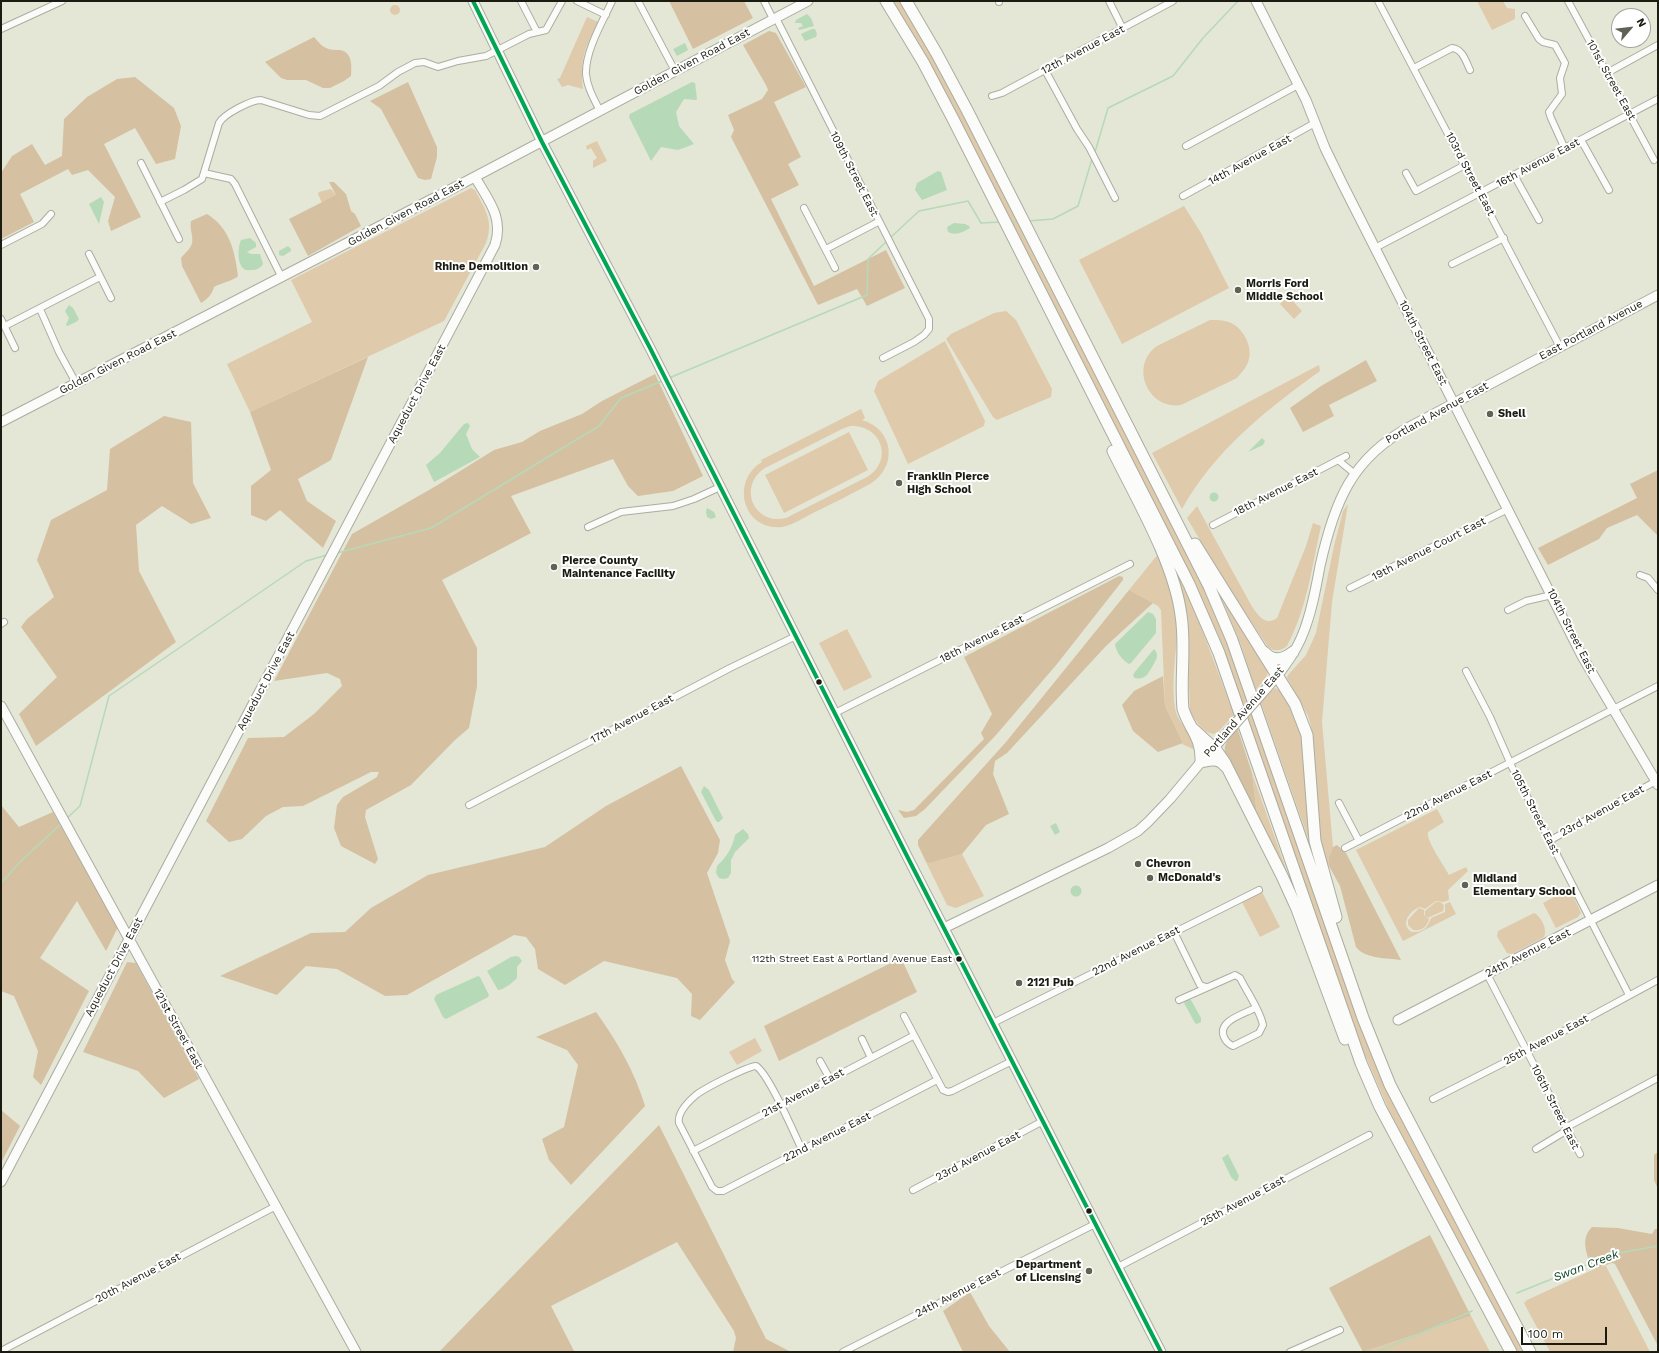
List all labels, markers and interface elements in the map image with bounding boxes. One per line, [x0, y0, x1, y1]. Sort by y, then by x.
north arrow [1611, 8, 1651, 48]
text: N [1634, 16, 1649, 29]
street label: 12th Avenue East [1039, 23, 1127, 77]
street label: Golden Given Road East [632, 26, 752, 98]
street label: 101st Street East [1583, 37, 1639, 123]
street label: 109th Street East [827, 129, 881, 219]
street label: 103rd Street East [1442, 130, 1498, 218]
street label: 14th Avenue East [1206, 132, 1294, 188]
street label: 16th Avenue East [1494, 135, 1582, 191]
street label: Golden Given Road East [346, 177, 466, 249]
place label: Rhine Demolition [435, 260, 528, 274]
marker: Rhine Demolition [531, 262, 541, 272]
place label: Morris Ford Middle School [1246, 277, 1323, 303]
marker: Morris Ford Middle School [1233, 285, 1243, 295]
street label: East Portland Avenue [1537, 297, 1645, 363]
street label: 104th Street East [1396, 298, 1450, 388]
street label: Golden Given Road East [57, 327, 179, 397]
street label: Aqueduct Drive East [385, 342, 449, 446]
street label: Portland Avenue East [1383, 379, 1491, 447]
place label: Shell [1498, 407, 1525, 421]
marker: Shell [1485, 409, 1495, 419]
street label: 18th Avenue East [1232, 465, 1320, 519]
place label: Franklin Pierce High School [907, 470, 989, 496]
marker: Franklin Pierce High School [894, 478, 904, 488]
street label: 19th Avenue Court East [1370, 515, 1488, 583]
place label: Pierce County Maintenance Facility [562, 554, 675, 580]
marker: Pierce County Maintenance Facility [549, 562, 559, 572]
street label: 104th Street East [1544, 586, 1598, 676]
street label: 18th Avenue East [938, 612, 1026, 666]
street label: Aqueduct Drive East [234, 629, 298, 733]
street label: Portland Avenue East [1201, 664, 1287, 760]
unlabelled marker [814, 677, 824, 687]
street label: 17th Avenue East [588, 692, 676, 746]
street label: 22nd Avenue East [1402, 767, 1494, 823]
street label: 105th Street East [1508, 767, 1562, 857]
street label: 23rd Avenue East [1558, 782, 1646, 840]
place label: Chevron [1146, 857, 1191, 871]
marker: Chevron [1133, 859, 1143, 869]
place label: McDonald's [1158, 871, 1221, 885]
place label: Midland Elementary School [1473, 872, 1576, 898]
marker: McDonald's [1145, 873, 1155, 883]
marker: Midland Elementary School [1460, 880, 1470, 890]
street label: Aqueduct Drive East [82, 915, 146, 1019]
street label: 22nd Avenue East [1090, 923, 1182, 979]
street label: 24th Avenue East [1483, 926, 1573, 980]
place label: 112th Street East & Portland Avenue East [752, 953, 952, 965]
marker: 112th Street East & Portland Avenue East [954, 954, 964, 964]
place label: 2121 Pub [1027, 976, 1074, 990]
marker: 2121 Pub [1014, 978, 1024, 988]
street label: 121st Street East [150, 987, 206, 1071]
street label: 25th Avenue East [1501, 1012, 1591, 1068]
street label: 106th Street East [1528, 1062, 1582, 1152]
street label: 21st Avenue East [760, 1066, 846, 1120]
street label: 22nd Avenue East [781, 1109, 873, 1165]
street label: 23rd Avenue East [933, 1128, 1023, 1184]
street label: 25th Avenue East [1198, 1173, 1288, 1229]
unlabelled marker [1084, 1206, 1094, 1216]
water label: Swan Creek [1551, 1247, 1621, 1285]
street label: 20th Avenue East [93, 1250, 183, 1306]
place label: Department of Licensing [1015, 1258, 1081, 1284]
street label: 24th Avenue East [913, 1266, 1003, 1320]
marker: Department of Licensing [1084, 1266, 1094, 1276]
scale bar [1523, 1319, 1609, 1345]
text: 100 m [1528, 1327, 1563, 1341]

